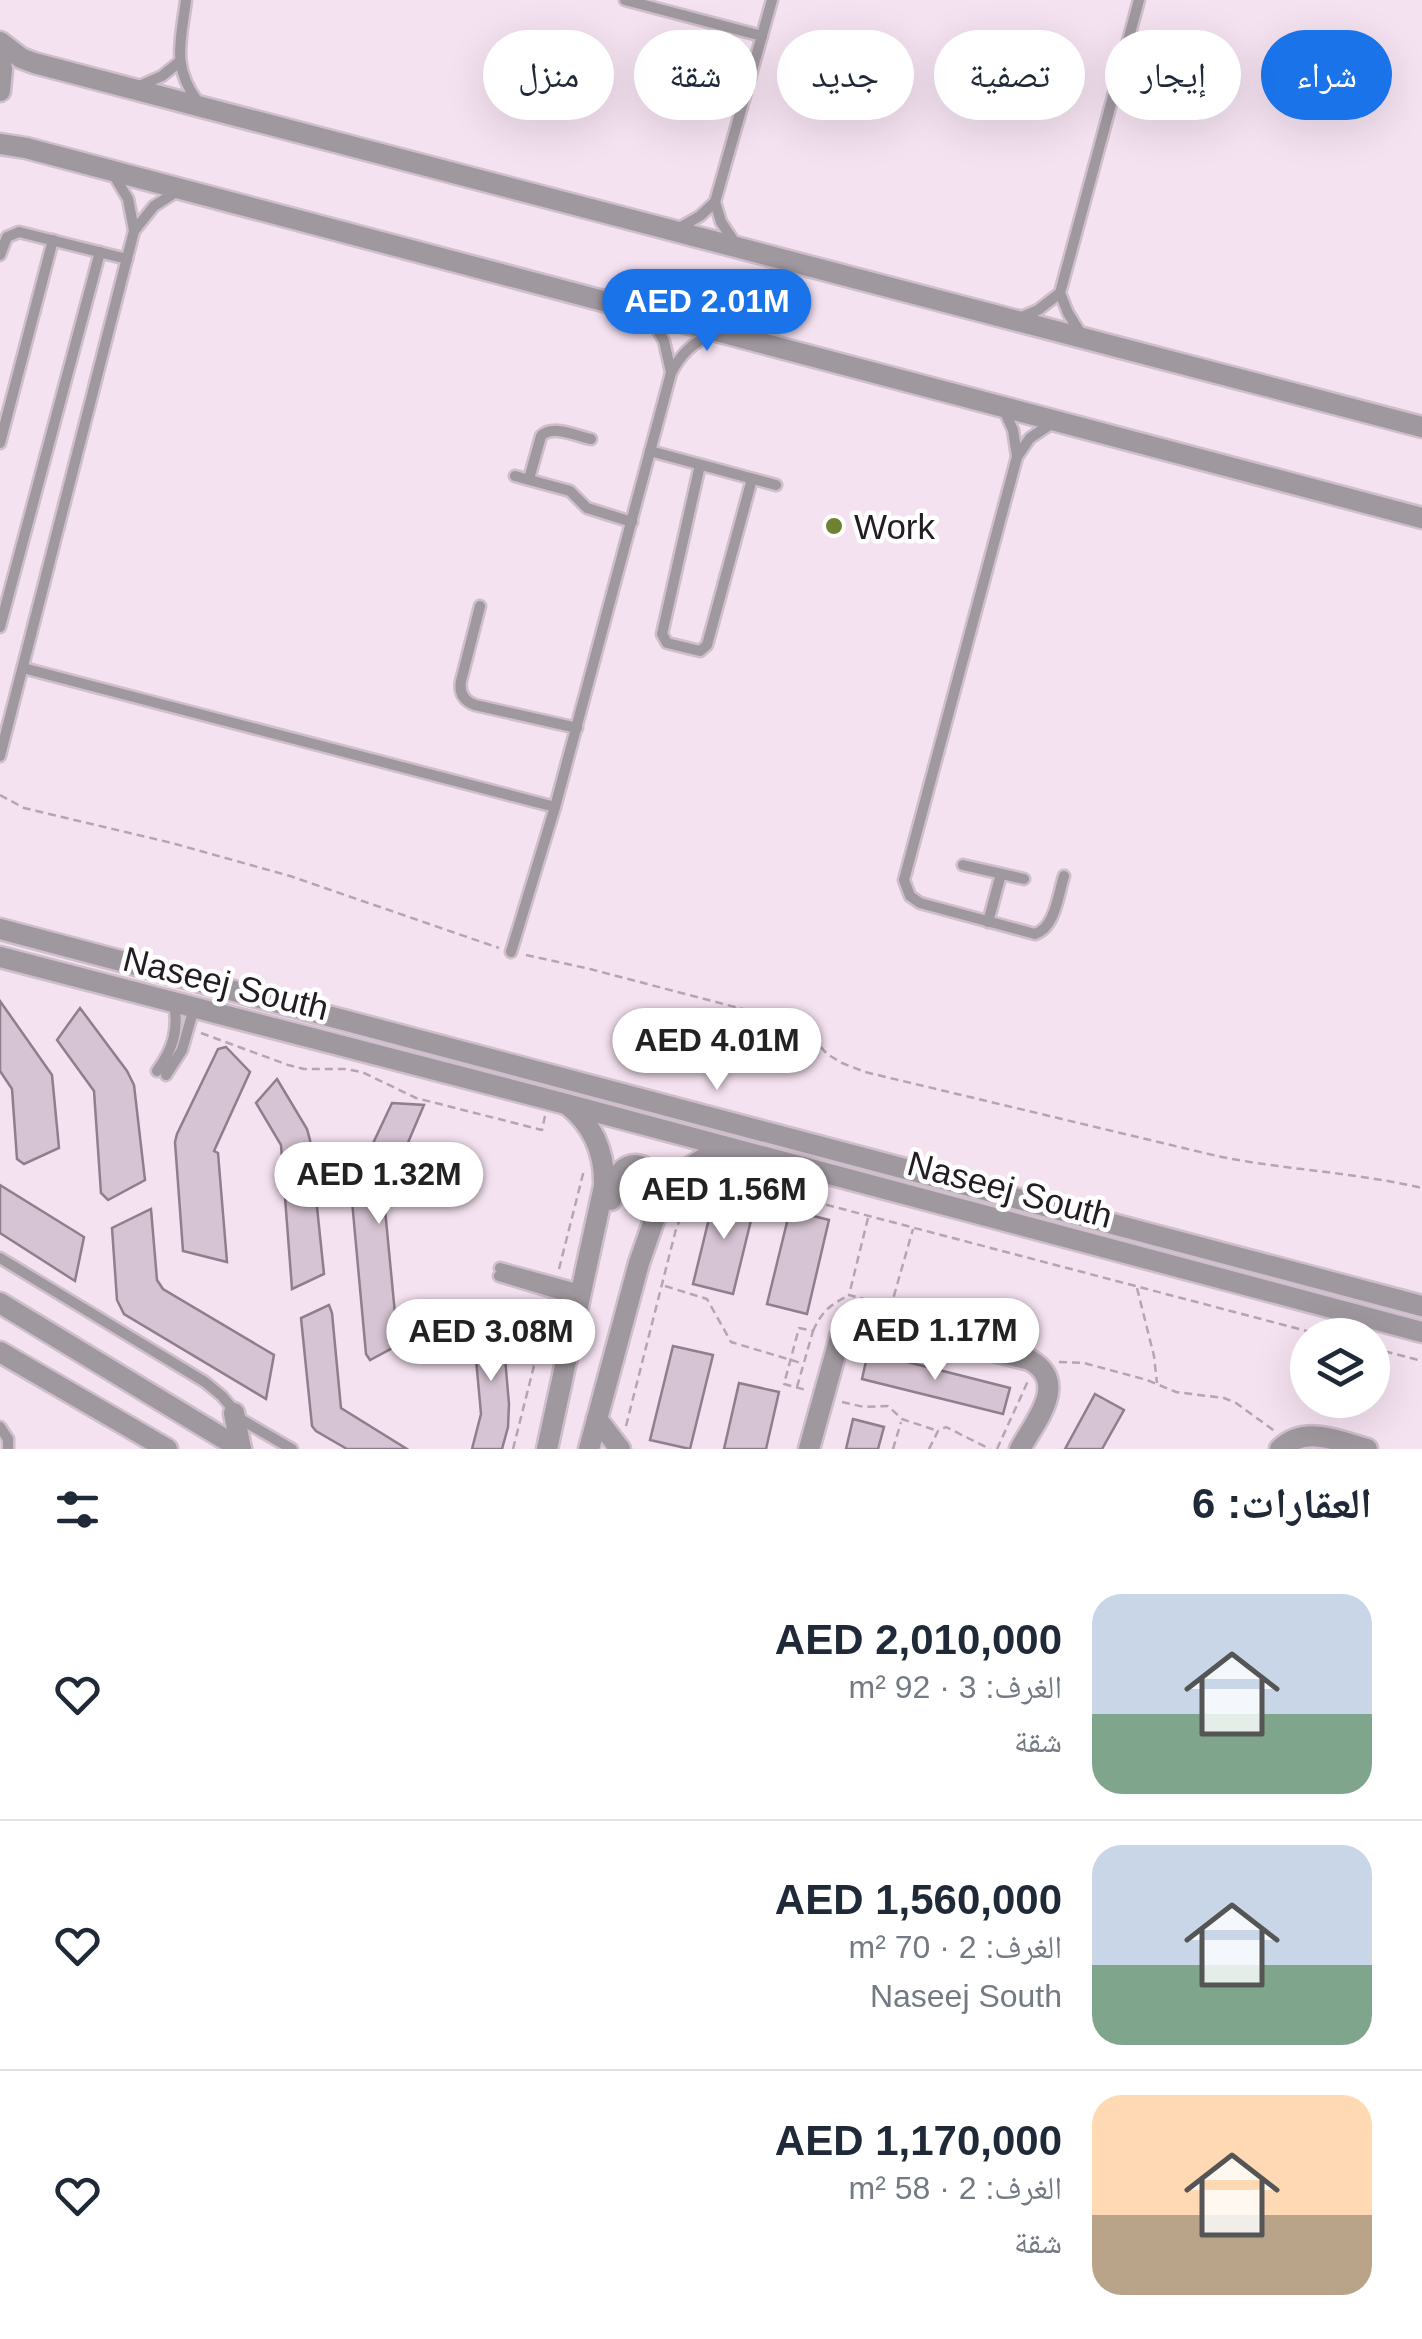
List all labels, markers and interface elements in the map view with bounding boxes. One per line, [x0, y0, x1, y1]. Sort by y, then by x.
chip: منزل [483, 30, 614, 120]
chip: شقة [634, 30, 757, 120]
chip: جديد [777, 30, 914, 120]
chip: تصفية [934, 30, 1085, 120]
chip: إيجار [1105, 30, 1241, 120]
chip: شراء [1261, 30, 1392, 120]
pin: AED 2.01M [593, 269, 821, 354]
text: AED 2.01M [624, 283, 790, 319]
place label: Work [854, 507, 936, 546]
marker: Work [823, 515, 845, 537]
street label: Naseej South [119, 939, 333, 1027]
pin: AED 4.01M [603, 1008, 831, 1093]
text: AED 4.01M [634, 1022, 800, 1058]
pin: AED 1.32M [265, 1142, 493, 1227]
street label: Naseej South [903, 1143, 1117, 1235]
text: AED 1.32M [296, 1156, 462, 1192]
pin: AED 1.56M [610, 1157, 838, 1242]
text: AED 1.56M [641, 1171, 807, 1207]
pin: AED 1.17M [821, 1298, 1049, 1383]
pin: AED 3.08M [377, 1299, 605, 1384]
text: AED 1.17M [852, 1312, 1018, 1348]
text: AED 3.08M [408, 1313, 574, 1349]
map controls [1290, 1318, 1390, 1418]
button: layers [1290, 1318, 1390, 1418]
text: العقارات: 6 [1192, 1480, 1372, 1527]
icon: filters [50, 1482, 105, 1537]
text: AED 2,010,000 [775, 1616, 1062, 1663]
icon: home [1172, 1634, 1292, 1754]
icon: heart [50, 1667, 105, 1722]
text: الغرف: 3 · 92 m² [848, 1669, 1062, 1705]
text: شقة [1014, 1723, 1062, 1759]
text: AED 1,560,000 [775, 1876, 1062, 1923]
icon: home [1172, 1885, 1292, 2005]
icon: heart [50, 1918, 105, 1973]
text: الغرف: 2 · 70 m² [848, 1929, 1062, 1965]
text: Naseej South [870, 1978, 1062, 2014]
text: AED 1,170,000 [775, 2117, 1062, 2164]
icon: home [1172, 2135, 1292, 2255]
icon: heart [50, 2168, 105, 2223]
text: الغرف: 2 · 58 m² [848, 2170, 1062, 2206]
text: شقة [1014, 2224, 1062, 2260]

